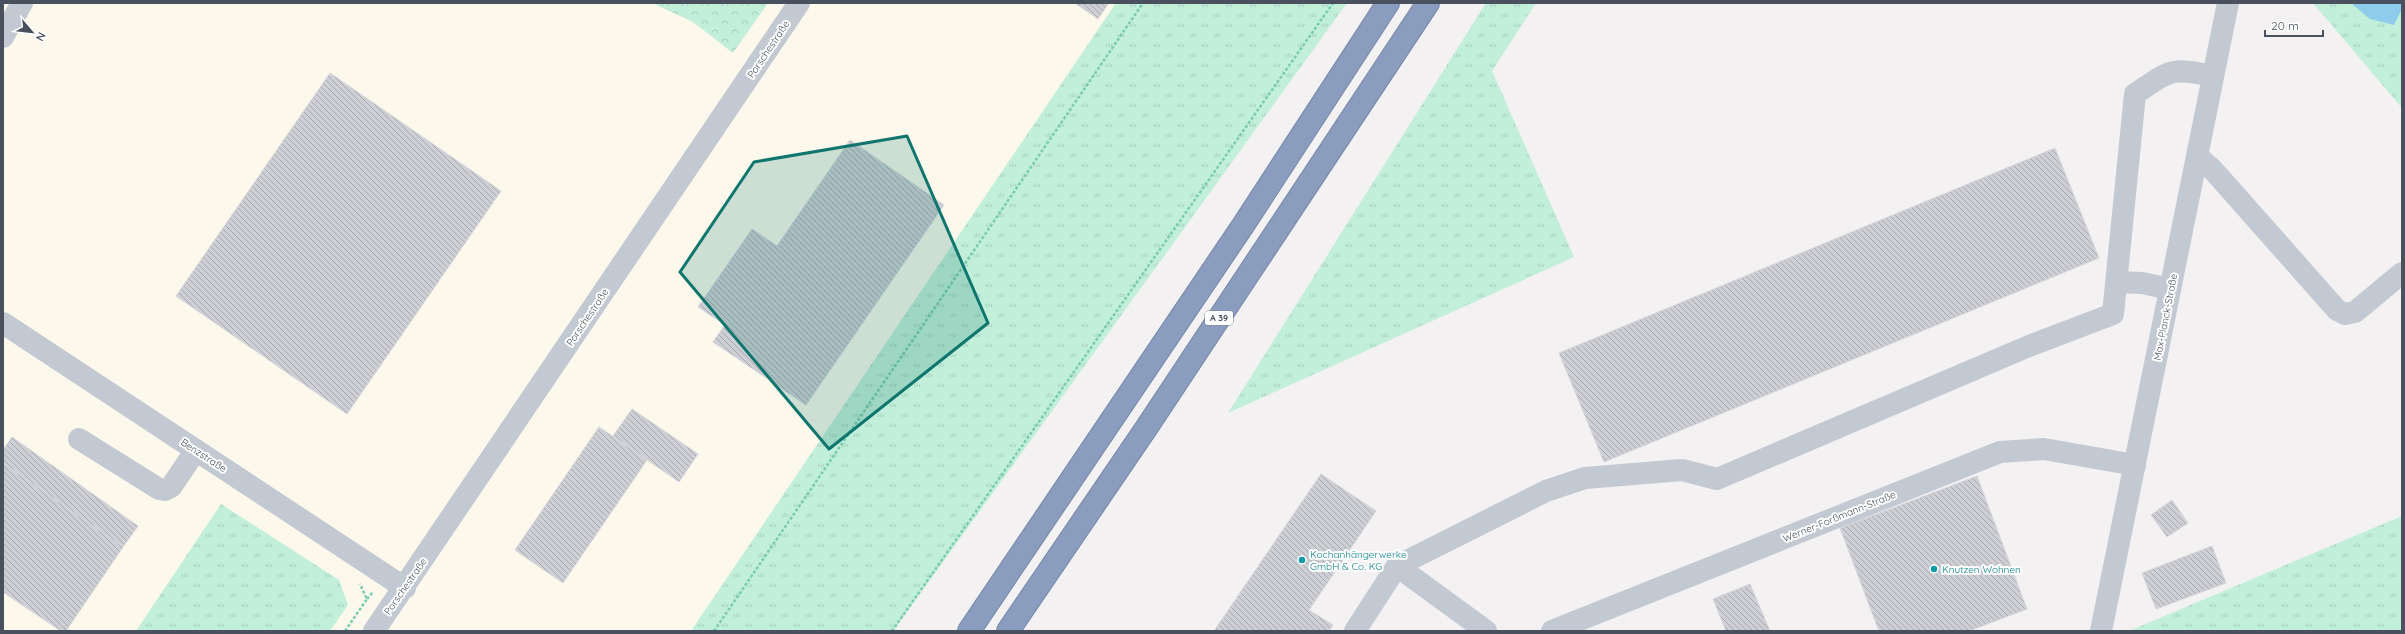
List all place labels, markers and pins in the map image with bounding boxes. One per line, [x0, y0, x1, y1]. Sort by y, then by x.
place label: Kochanhängerwerke GmbH & Co. KG [1310, 548, 1407, 573]
marker: Kochanhängerwerke GmbH & Co. KG [1297, 555, 1307, 565]
place label: Knutzen Wohnen [1942, 563, 2021, 576]
marker: Knutzen Wohnen [1929, 564, 1939, 574]

